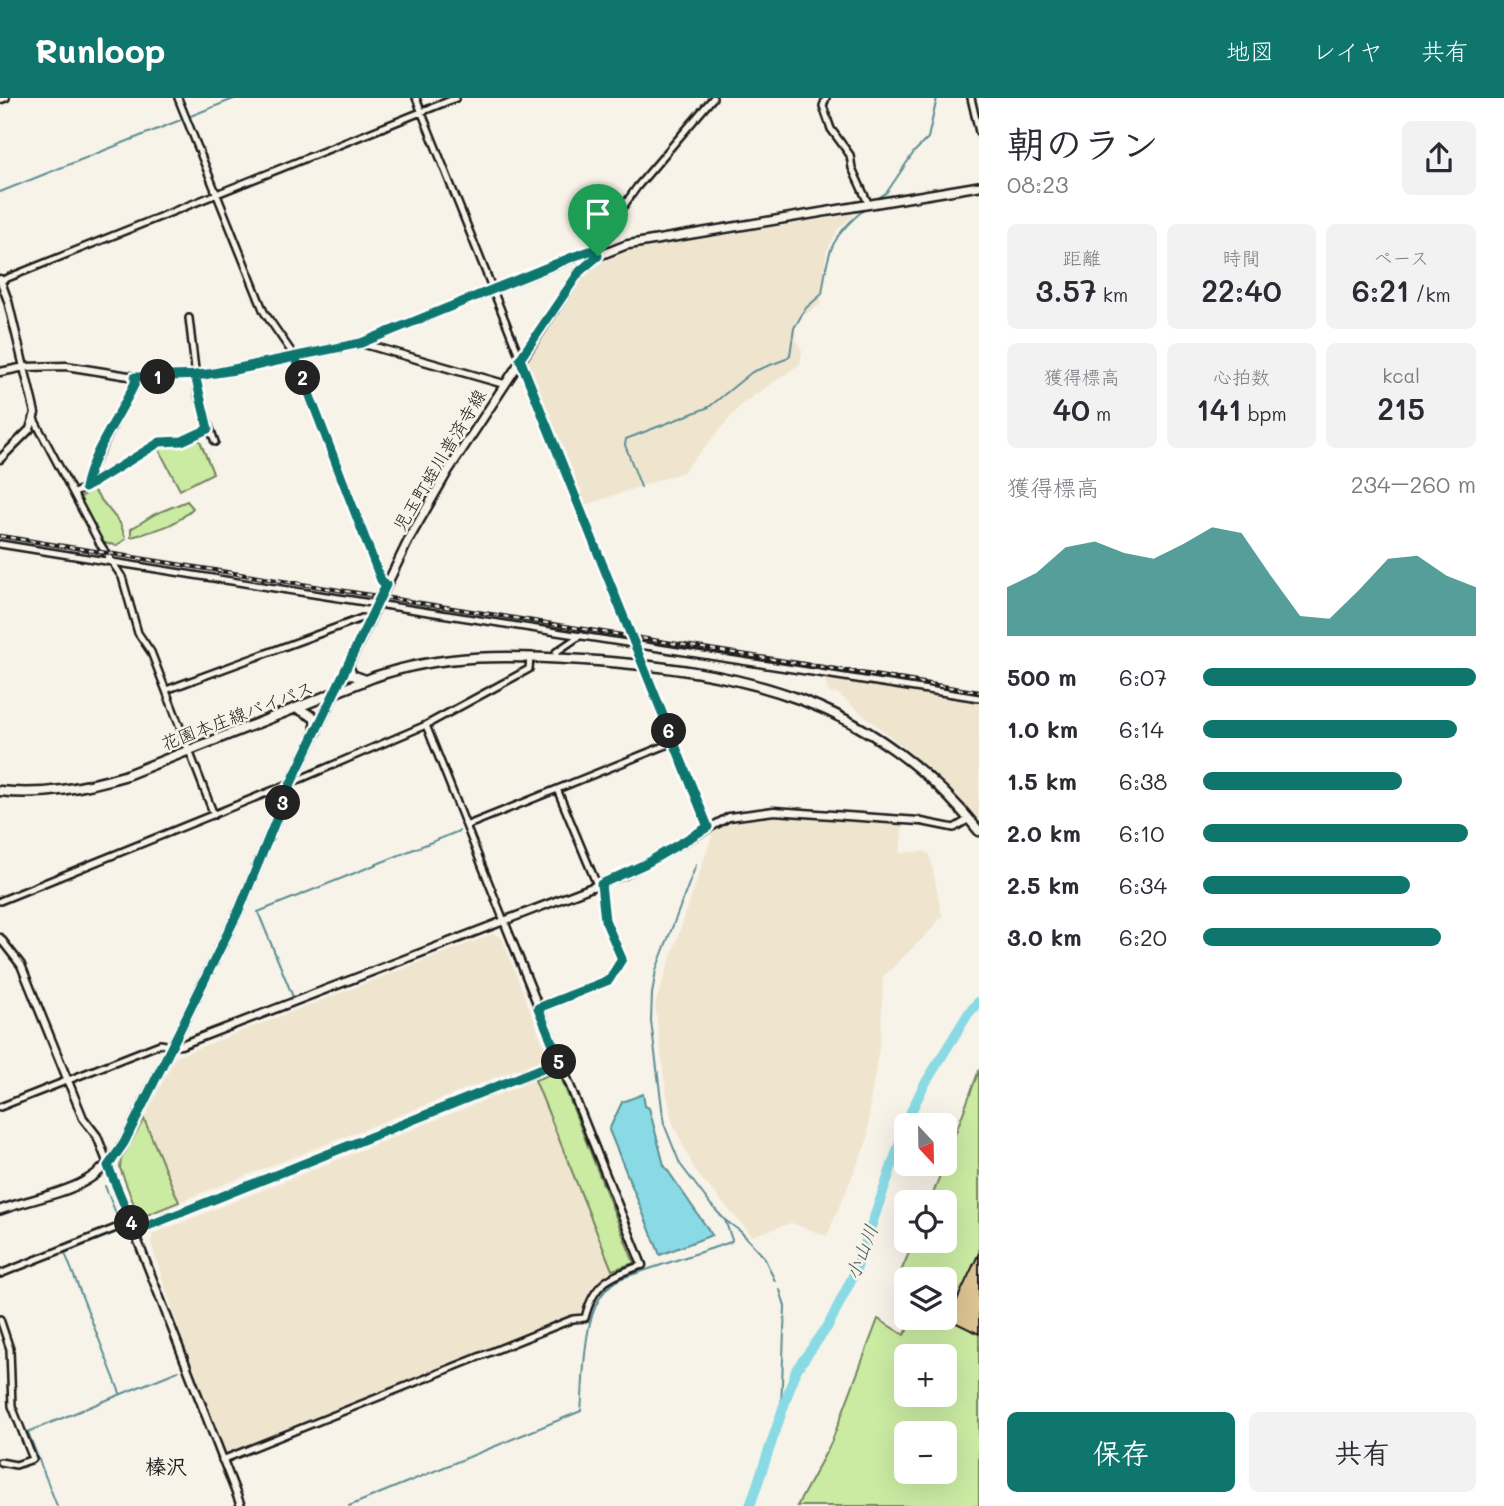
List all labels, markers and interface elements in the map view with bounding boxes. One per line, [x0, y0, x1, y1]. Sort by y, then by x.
text: Runloop [35, 28, 165, 71]
text: 地図 [1226, 35, 1274, 66]
text: レイヤ [1312, 35, 1383, 66]
text: 共有 [1421, 35, 1469, 66]
text: 朝のラン [1007, 118, 1159, 168]
button: share [1402, 121, 1476, 195]
text: 08:23 [1007, 169, 1069, 199]
pin [568, 184, 628, 256]
icon: arrive [579, 195, 617, 233]
text: 距離 [1063, 245, 1101, 270]
text: 時間 [1222, 245, 1261, 270]
text: ペース [1373, 245, 1429, 270]
text: 3.57 [1036, 270, 1097, 310]
text: 22:40 [1201, 270, 1282, 310]
text: 6:21 [1352, 270, 1409, 310]
text: km [1097, 282, 1128, 307]
text: /km [1409, 282, 1451, 307]
pin: 1 [140, 360, 176, 394]
pin: 2 [286, 360, 320, 396]
text: kcal [1382, 363, 1420, 388]
text: 1 [153, 364, 162, 389]
text: 獲得標高 [1044, 364, 1120, 389]
text: 心拍数 [1213, 364, 1270, 389]
text: 2 [297, 365, 308, 390]
street label: 児玉町蛭川普済寺線 [387, 384, 491, 536]
text: 215 [1377, 388, 1425, 428]
text: 40 [1052, 389, 1090, 429]
text: 141 [1196, 389, 1242, 429]
text: m [1090, 401, 1111, 426]
text: bpm [1242, 401, 1287, 426]
text: 234–260 m [1351, 469, 1476, 499]
text: 獲得標高 [1007, 472, 1099, 502]
text: 500 m [1007, 662, 1077, 692]
text: 6:07 [1119, 662, 1167, 692]
street label: 花園本庄線バイパス [157, 675, 317, 755]
pin: 6 [652, 714, 686, 748]
text: 1.0 km [1007, 714, 1078, 744]
text: 6:14 [1119, 714, 1164, 744]
text: 6 [663, 718, 674, 743]
text: 1.5 km [1007, 766, 1077, 796]
text: 6:38 [1119, 766, 1167, 796]
pin: 3 [266, 786, 300, 820]
text: 3 [277, 790, 288, 815]
text: 2.0 km [1007, 818, 1081, 848]
text: 6:10 [1119, 818, 1165, 848]
text: 2.5 km [1007, 870, 1079, 900]
text: 6:34 [1119, 870, 1167, 900]
text: 3.0 km [1007, 922, 1082, 952]
text: 6:20 [1119, 922, 1167, 952]
pin: 5 [542, 1044, 576, 1080]
text: 5 [553, 1049, 564, 1074]
north arrow [894, 1113, 957, 1176]
map controls [894, 1113, 957, 1484]
button: locate [894, 1190, 957, 1253]
pin: 4 [114, 1206, 150, 1240]
text: 4 [125, 1210, 138, 1235]
water label: 小山川 [839, 1221, 883, 1283]
button: layers [894, 1267, 957, 1330]
button: + [894, 1344, 957, 1407]
button: 保存 [1007, 1412, 1235, 1492]
button: 共有 [1249, 1412, 1476, 1492]
button: − [894, 1421, 957, 1484]
district label: 榛沢 [145, 1452, 187, 1479]

